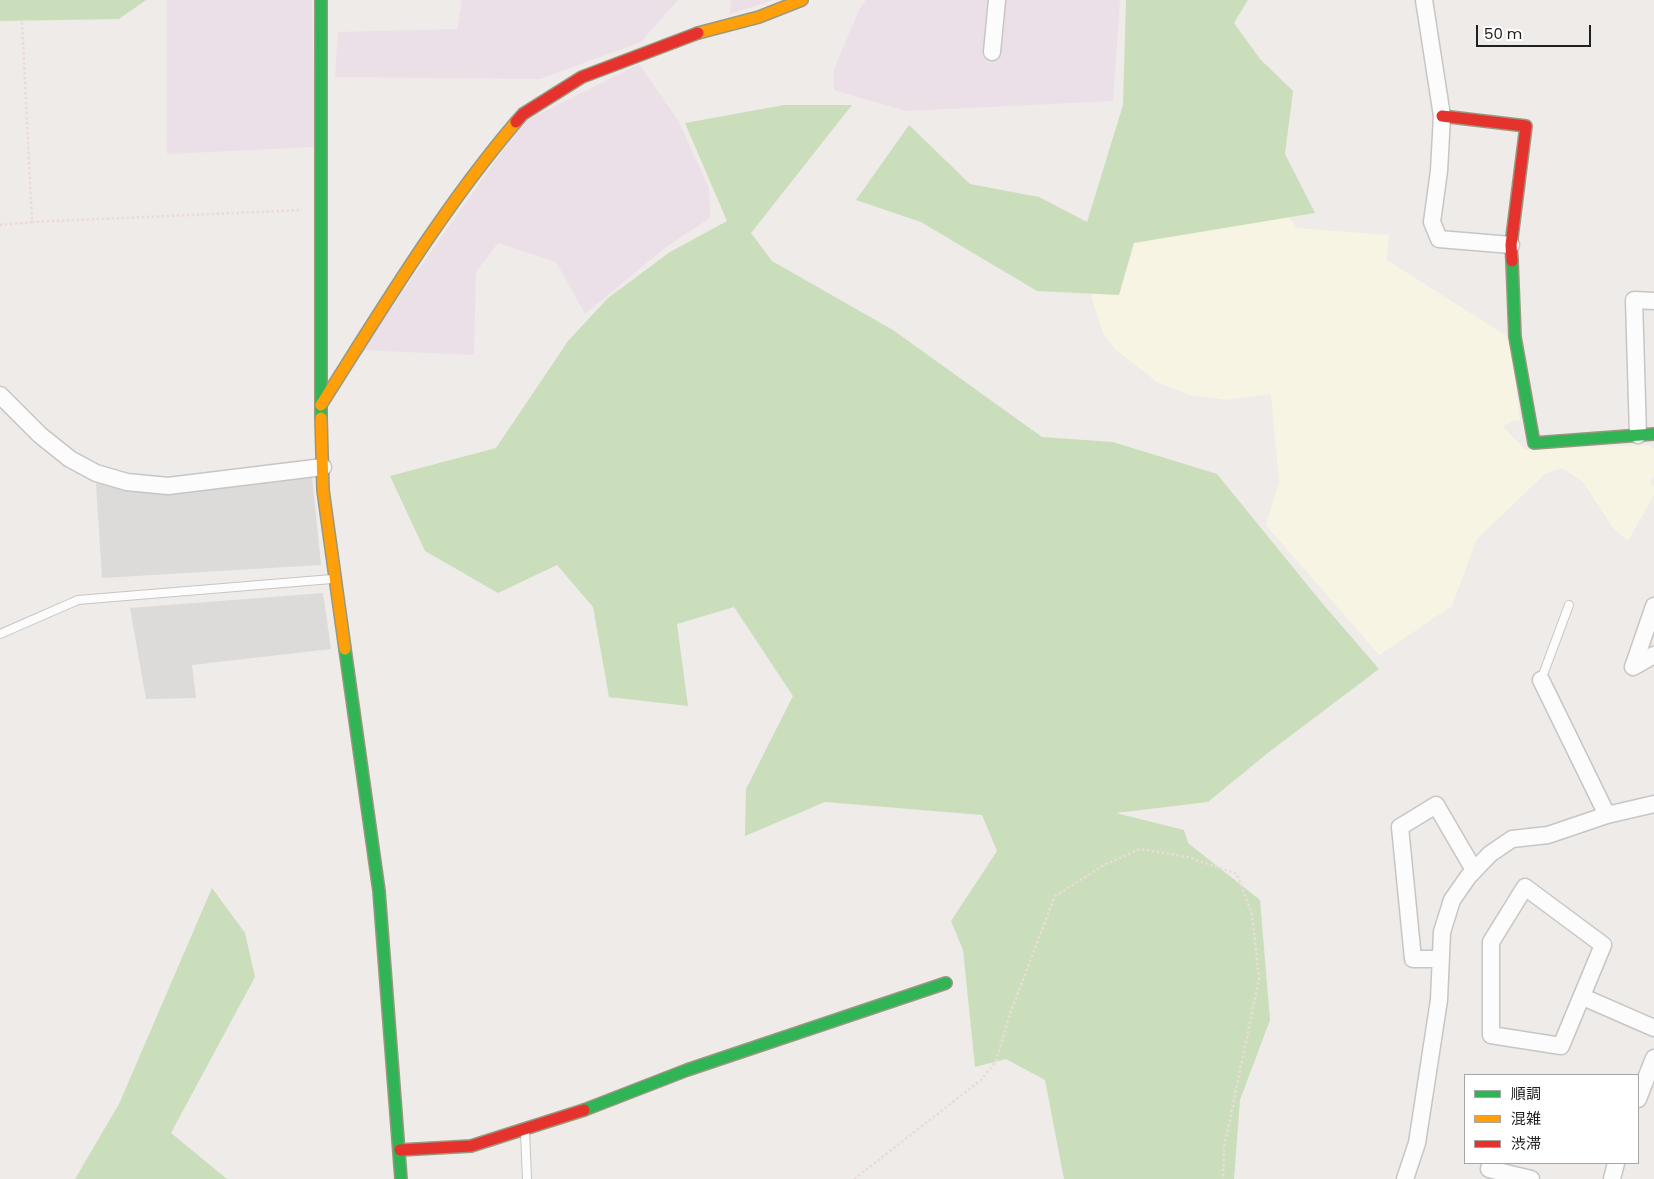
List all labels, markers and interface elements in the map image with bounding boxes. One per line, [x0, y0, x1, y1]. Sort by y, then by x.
scale bar [1479, 15, 1594, 47]
text: 50 m [1484, 23, 1522, 44]
legend [1464, 1074, 1639, 1164]
text: 順調 [1511, 1083, 1541, 1104]
text: 混雑 [1511, 1108, 1541, 1129]
text: 渋滞 [1511, 1133, 1541, 1154]

